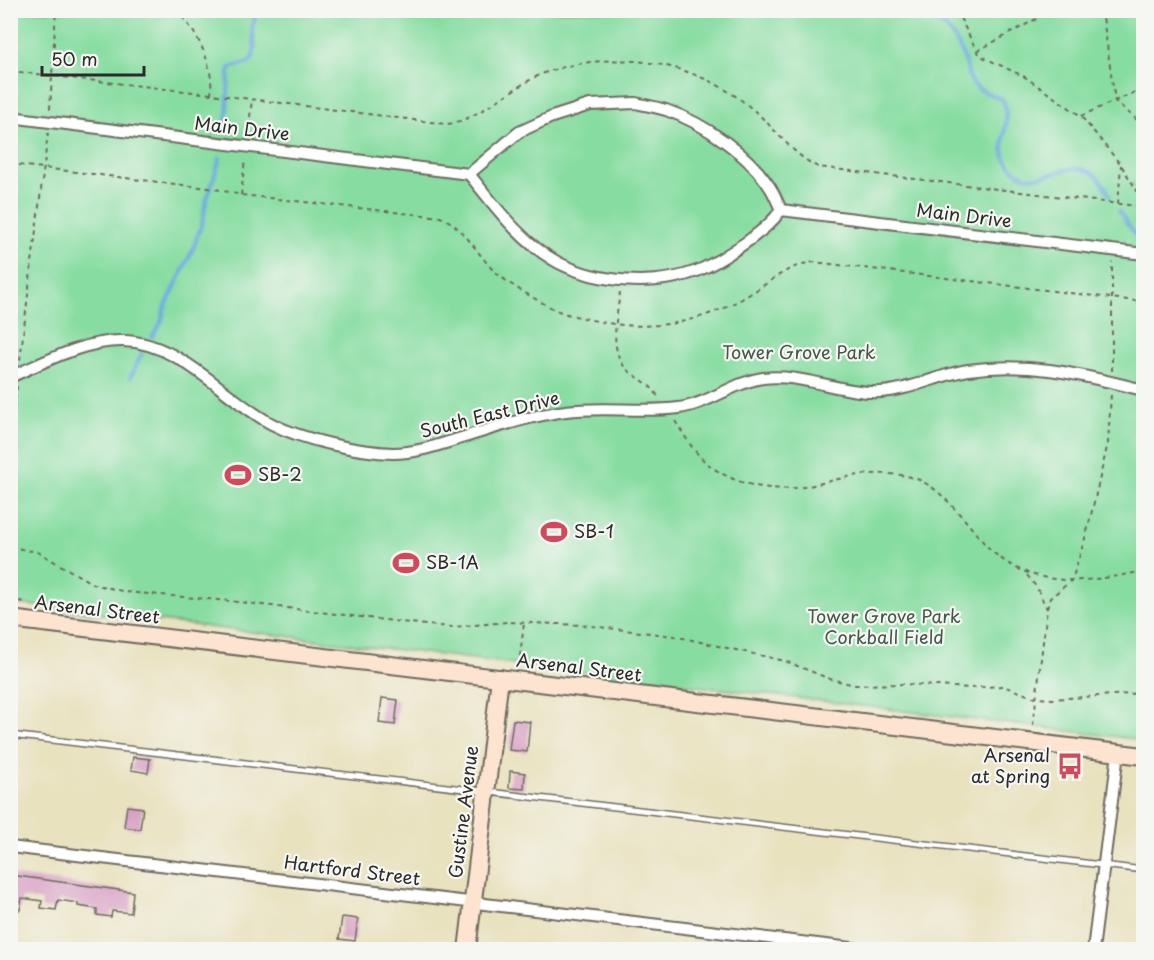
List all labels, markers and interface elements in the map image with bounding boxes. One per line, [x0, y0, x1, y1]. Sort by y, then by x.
scale bar [42, 39, 144, 77]
text: 50 m [51, 45, 98, 72]
street label: Main Drive [193, 108, 291, 147]
street label: Main Drive [915, 195, 1013, 234]
park label: Tower Grove Park [722, 338, 876, 365]
street label: South East Drive [417, 383, 562, 444]
sports icon: SB-2 [223, 460, 253, 490]
place label: SB-2 [258, 460, 302, 487]
sports icon: SB-1 [539, 517, 569, 547]
place label: SB-1 [574, 517, 614, 544]
sports icon: SB-1A [391, 548, 421, 578]
place label: SB-1A [426, 548, 479, 575]
street label: Arsenal Street [33, 587, 161, 630]
park label: Tower Grove Park Corkball Field [807, 602, 961, 650]
street label: Arsenal Street [515, 645, 643, 688]
place label: Arsenal at Spring [971, 741, 1050, 789]
street label: Gustine Avenue [441, 744, 484, 880]
bus stop icon: Arsenal at Spring [1055, 751, 1085, 781]
street label: Hartford Street [282, 848, 422, 891]

